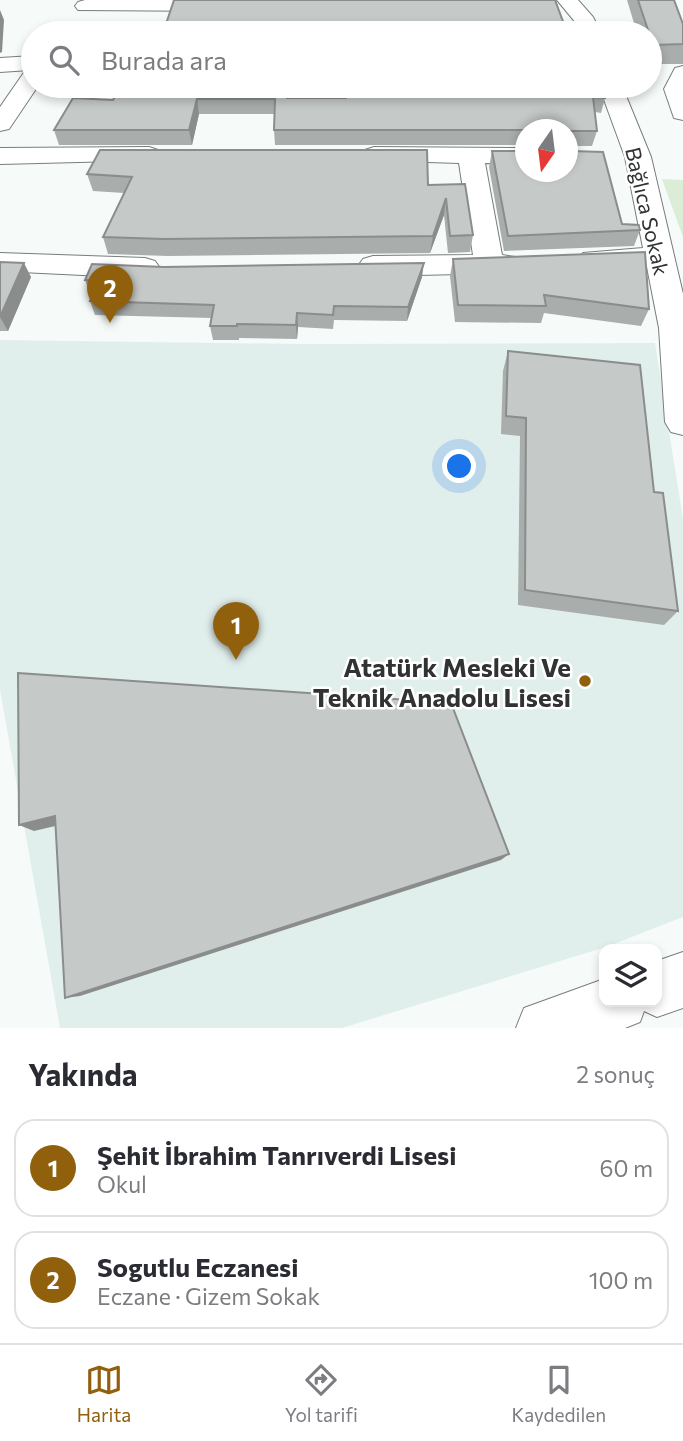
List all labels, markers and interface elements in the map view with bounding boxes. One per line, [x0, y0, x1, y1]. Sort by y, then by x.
search box [21, 21, 662, 98]
icon: search [45, 41, 83, 79]
text: Burada ara [101, 44, 227, 75]
north arrow [515, 119, 578, 182]
street label: Bağlıca Sokak [621, 145, 675, 277]
pin: 2 [87, 265, 133, 323]
your location [442, 449, 476, 483]
pin: 1 [213, 602, 259, 660]
place label: Atatürk Mesleki Ve Teknik Anadolu Lisesi [313, 651, 571, 712]
marker: Atatürk Mesleki Ve Teknik Anadolu Lisesi [577, 673, 593, 689]
map controls [599, 944, 662, 1007]
button: layers [599, 944, 662, 1007]
text: Yakında [28, 1055, 138, 1092]
text: 2 sonuç [576, 1060, 655, 1088]
text: Şehit İbrahim Tanrıverdi Lisesi [97, 1139, 456, 1170]
text: 1 [48, 1154, 58, 1182]
text: 60 m [600, 1154, 653, 1182]
text: Okul [97, 1170, 147, 1198]
text: Sogutlu Eczanesi [97, 1251, 298, 1282]
text: 2 [46, 1266, 60, 1294]
text: 100 m [589, 1266, 653, 1294]
text: Eczane · Gizem Sokak [97, 1282, 320, 1310]
tab: Harita [77, 1361, 131, 1426]
tab: Yol tarifi [285, 1361, 358, 1426]
tab: Kaydedilen [512, 1361, 606, 1426]

